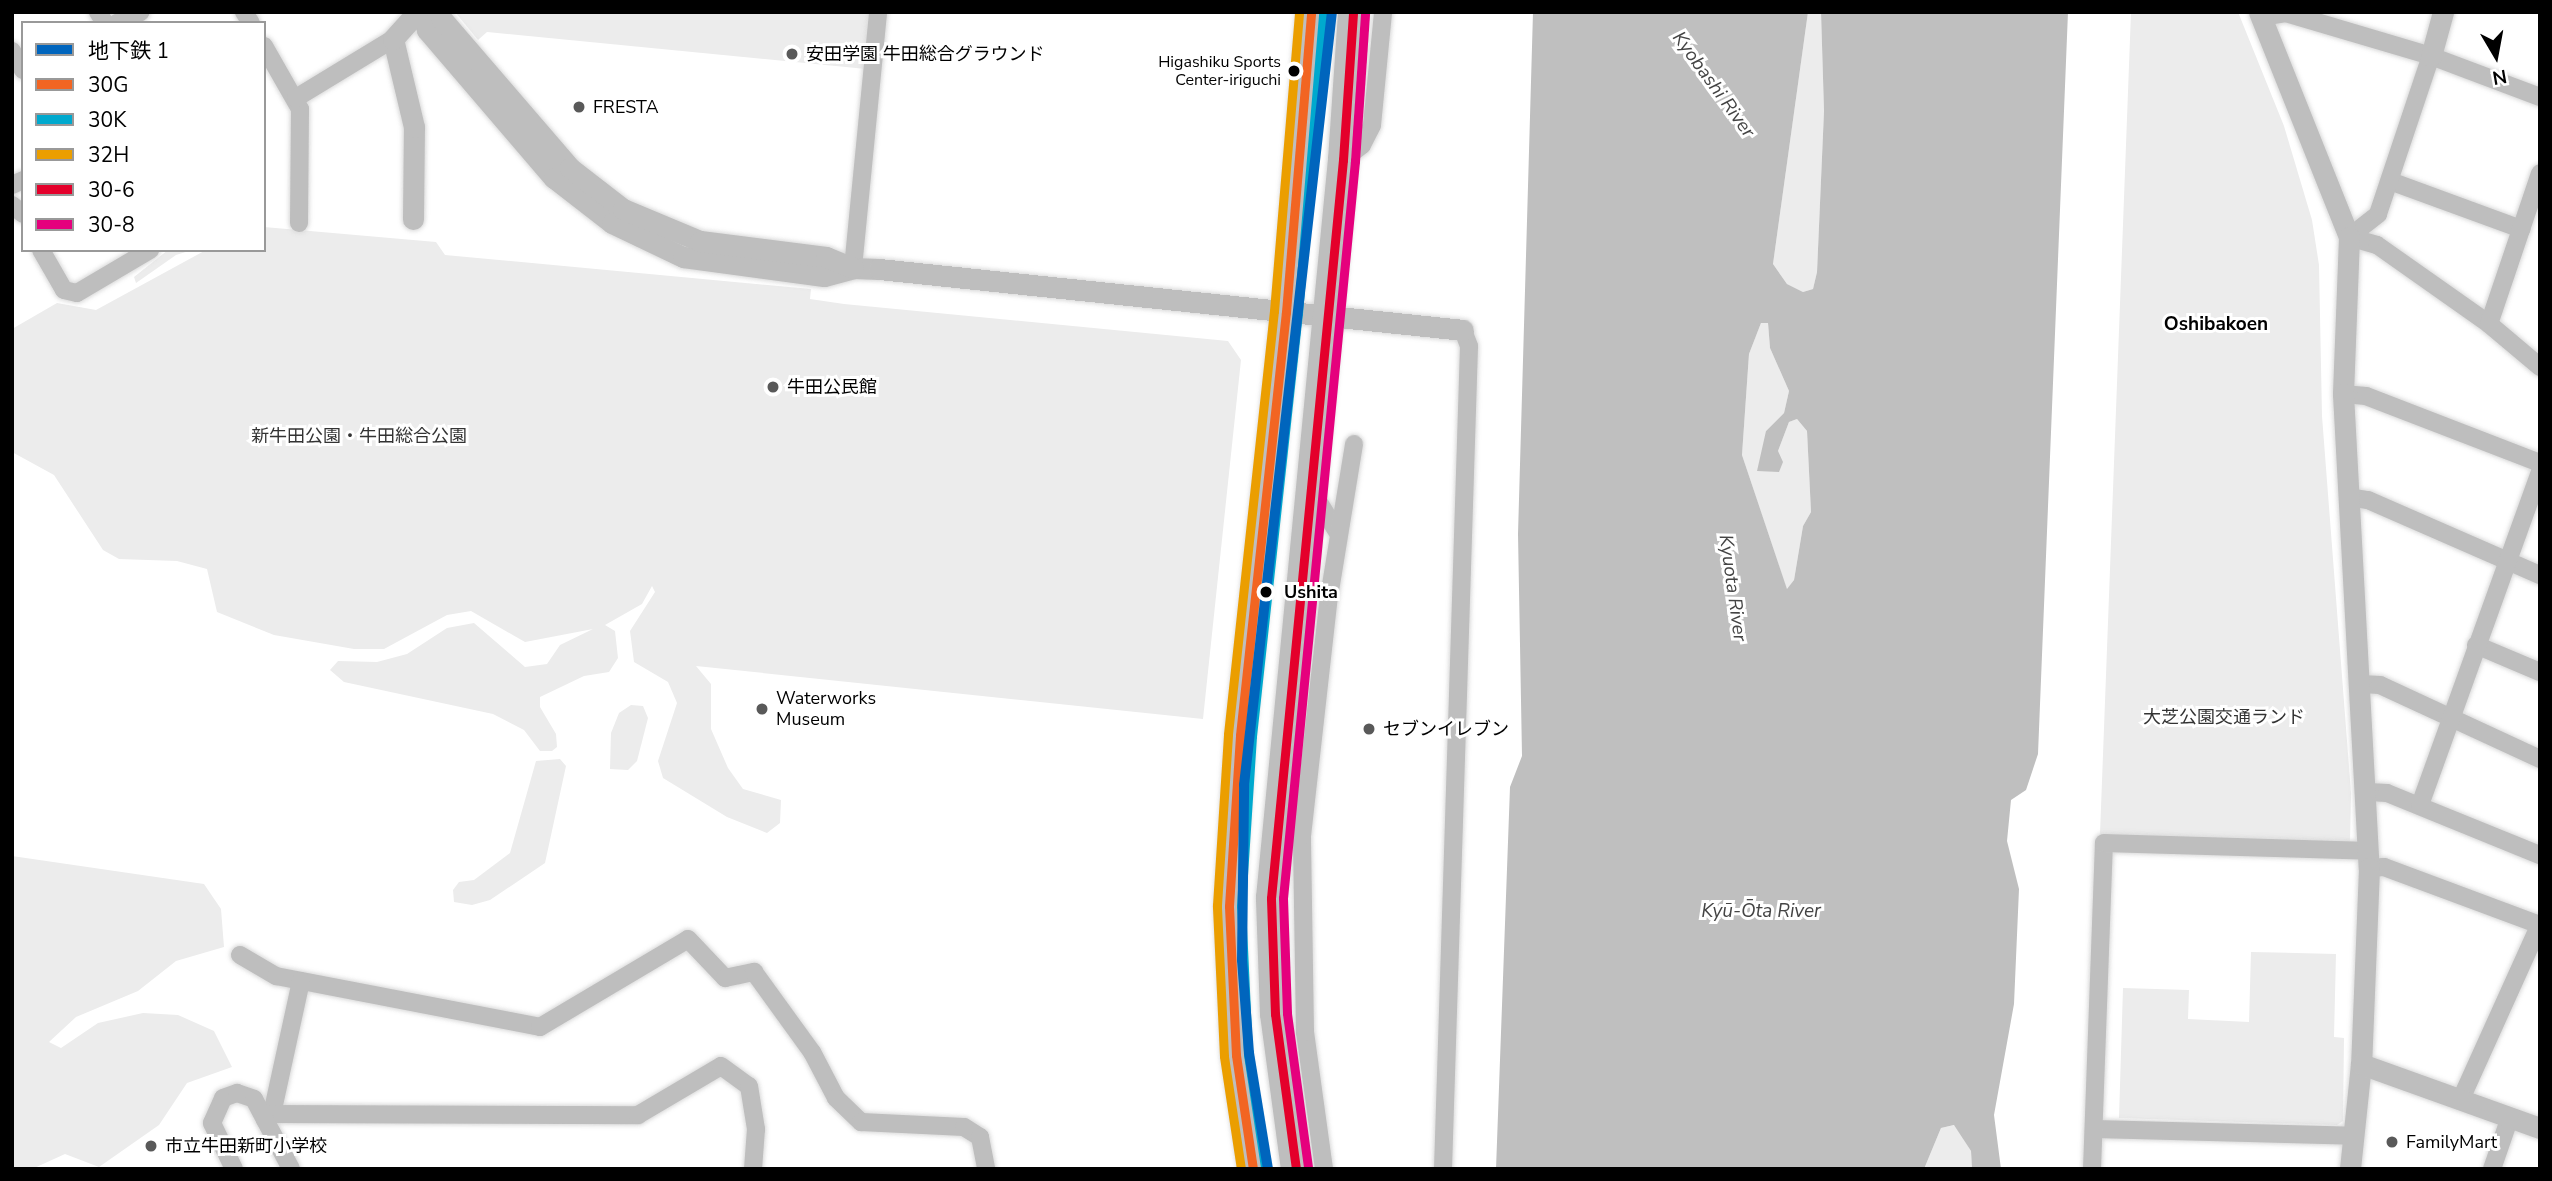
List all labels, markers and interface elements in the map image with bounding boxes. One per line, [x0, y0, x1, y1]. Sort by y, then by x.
legend [21, 21, 266, 252]
north arrow [2461, 21, 2531, 91]
water label: Kyobashi River [1667, 27, 1759, 143]
text: 地下鉄 1 [88, 37, 169, 65]
place label: 安田学園 牛田総合グラウンド [806, 43, 1045, 65]
marker: 安田学園 牛田総合グラウンド [784, 46, 800, 62]
place label: Higashiku Sports Center-iriguchi [1158, 52, 1281, 90]
text: N [2490, 63, 2509, 91]
marker: Higashiku Sports Center-iriguchi [1287, 64, 1301, 78]
text: 30G [88, 71, 128, 99]
place label: FRESTA [593, 96, 659, 118]
marker: FRESTA [571, 99, 587, 115]
text: 30K [88, 106, 126, 134]
text: 32H [88, 141, 129, 169]
text: 30-6 [88, 176, 135, 204]
text: 30-8 [88, 211, 135, 239]
district label: Oshibakoen [2164, 314, 2268, 336]
place label: 牛田公民館 [787, 376, 877, 398]
marker: 牛田公民館 [765, 379, 781, 395]
park label: 新牛田公園・牛田総合公園 [251, 425, 467, 447]
water label: Kyuota River [1713, 533, 1751, 643]
marker: Ushita [1255, 581, 1277, 603]
place label: Ushita [1284, 581, 1338, 603]
place label: Waterworks Museum [776, 688, 876, 730]
marker: Waterworks Museum [754, 701, 770, 717]
park label: 大芝公園交通ランド [2143, 706, 2305, 728]
place label: セブンイレブン [1383, 718, 1509, 740]
marker: セブンイレブン [1361, 721, 1377, 737]
water label: Kyū-Ōta River [1701, 901, 1821, 923]
place label: FamilyMart [2406, 1131, 2497, 1153]
marker: FamilyMart [2384, 1134, 2400, 1150]
place label: 市立牛田新町小学校 [165, 1135, 327, 1157]
marker: 市立牛田新町小学校 [143, 1138, 159, 1154]

